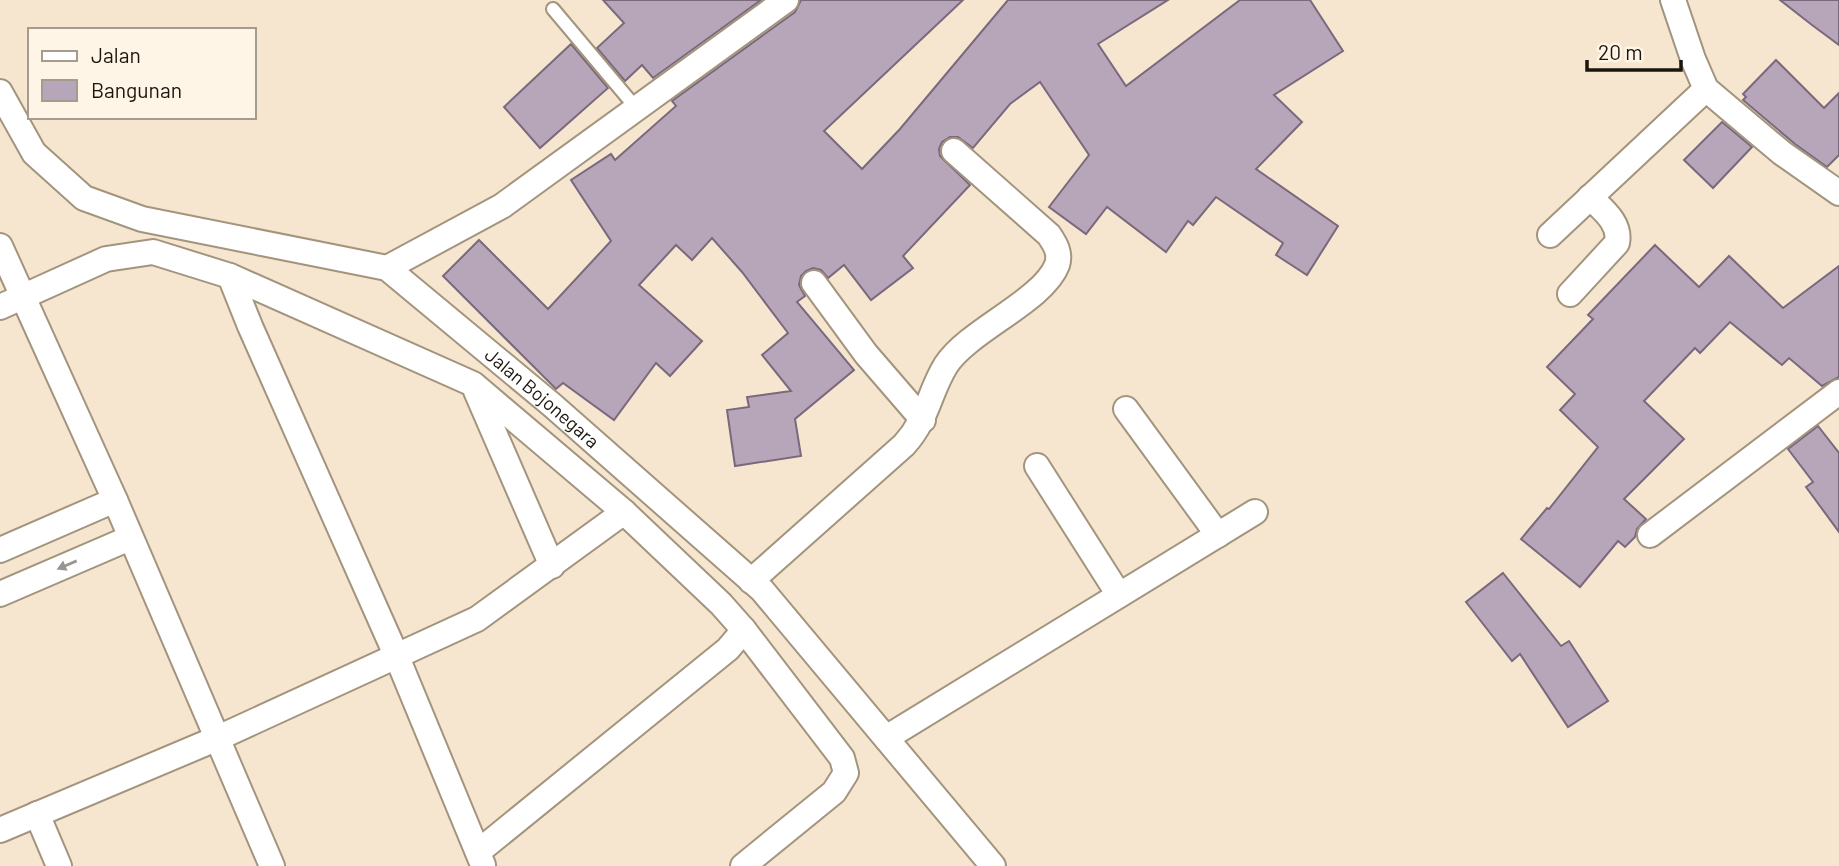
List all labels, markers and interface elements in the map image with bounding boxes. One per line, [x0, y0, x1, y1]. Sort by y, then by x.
legend [28, 28, 256, 119]
scale bar [1587, 28, 1682, 72]
text: 20 m [1598, 39, 1643, 64]
text: Jalan [91, 42, 141, 67]
text: Bangunan [91, 77, 182, 102]
street label: Jalan Bojonegara [481, 342, 604, 452]
one-way arrow [57, 560, 78, 571]

